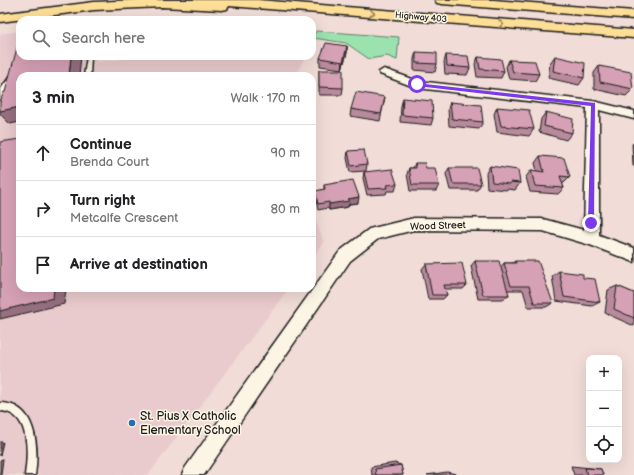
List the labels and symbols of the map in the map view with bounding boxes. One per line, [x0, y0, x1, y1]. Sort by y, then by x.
one-way arrow [369, 8, 375, 17]
street label: Highway 403 [395, 10, 448, 25]
one-way arrow [498, 19, 504, 28]
route start [408, 75, 426, 93]
route end [582, 214, 600, 232]
street label: Wood Street [410, 219, 466, 233]
place label: St. Pius X Catholic Elementary School [140, 409, 241, 438]
marker: St. Pius X Catholic Elementary School [127, 418, 137, 428]

